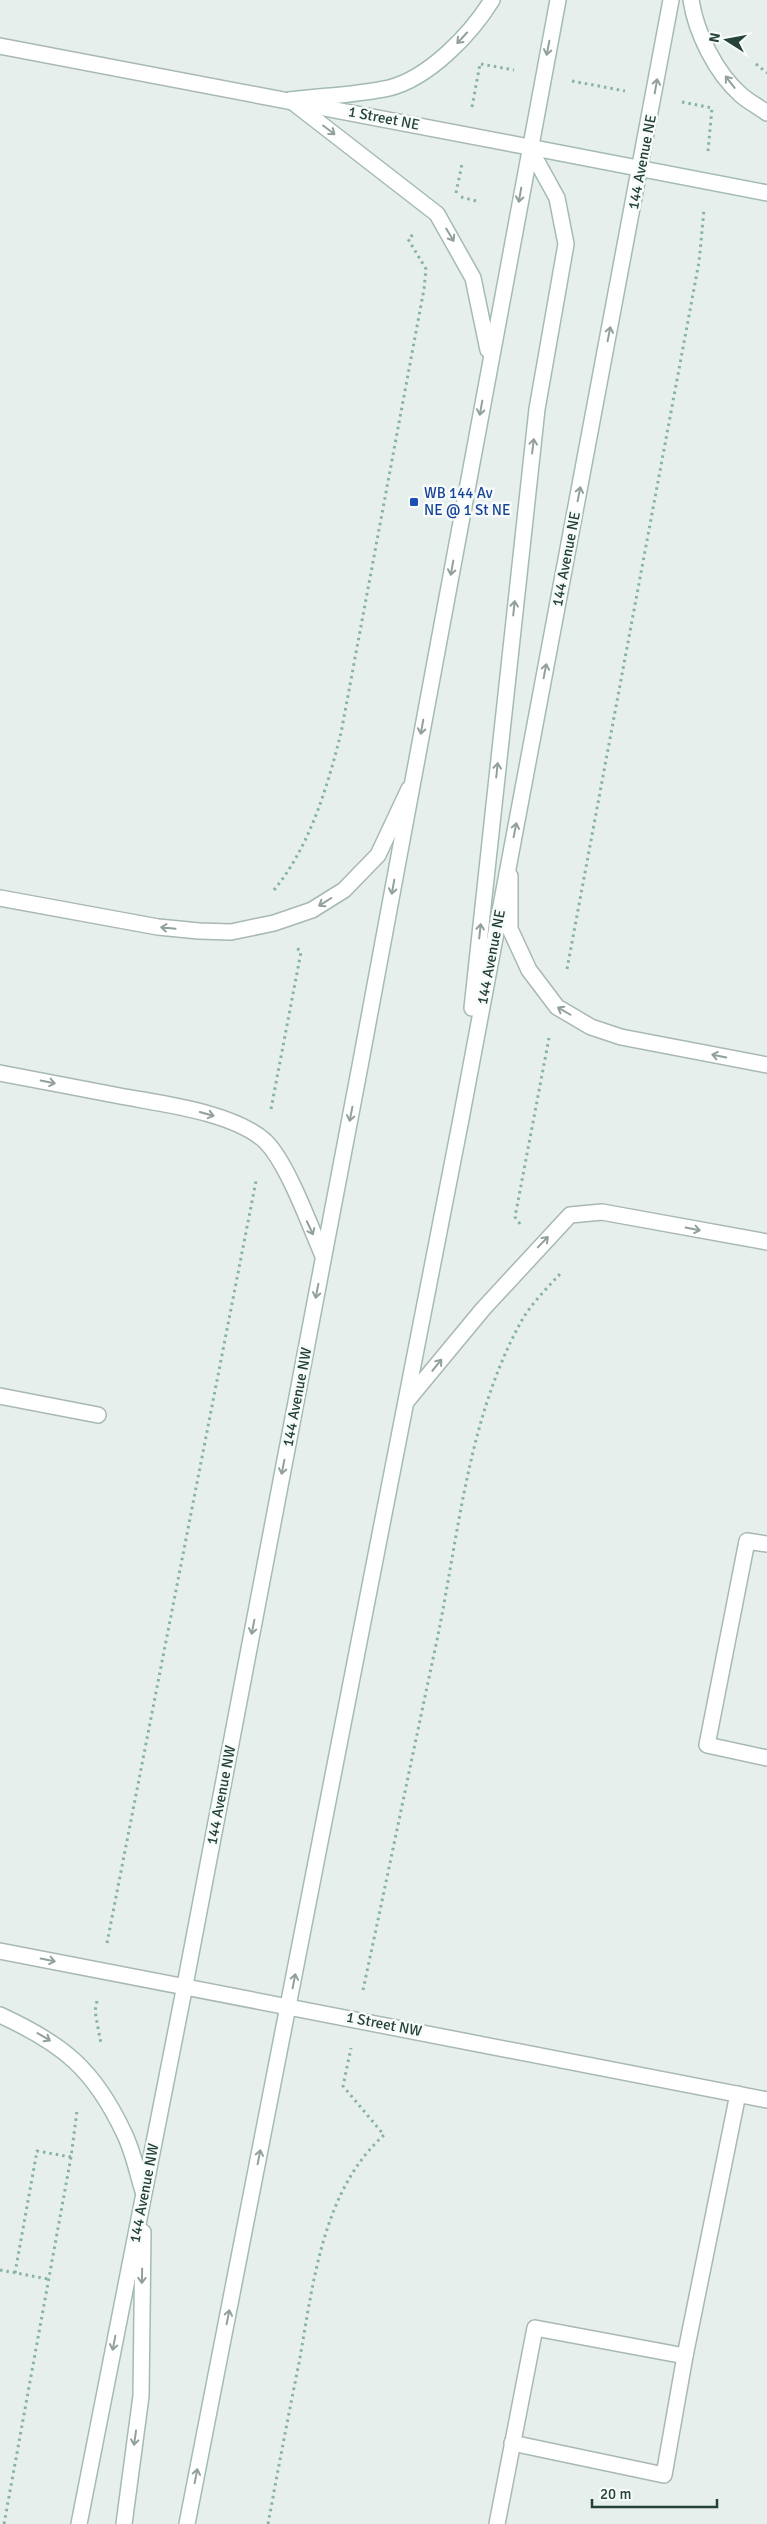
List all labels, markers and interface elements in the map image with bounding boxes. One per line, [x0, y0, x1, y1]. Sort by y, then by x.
north arrow [702, 15, 752, 65]
text: N [705, 31, 724, 44]
one-way arrow [456, 32, 468, 45]
one-way arrow [543, 39, 553, 55]
one-way arrow [725, 75, 735, 89]
one-way arrow [651, 78, 661, 94]
street label: 1 Street NE [347, 102, 421, 134]
street label: 144 Avenue NE [624, 113, 660, 211]
one-way arrow [322, 124, 335, 135]
one-way arrow [515, 187, 525, 203]
one-way arrow [446, 228, 456, 242]
one-way arrow [605, 326, 614, 342]
one-way arrow [476, 399, 485, 415]
one-way arrow [528, 439, 538, 455]
place label: WB 144 Av NE @ 1 St NE [424, 484, 510, 519]
one-way arrow [574, 486, 584, 502]
marker: WB 144 Av NE @ 1 St NE [408, 496, 420, 508]
street label: 144 Avenue NE [548, 510, 584, 608]
one-way arrow [446, 559, 456, 575]
one-way arrow [509, 600, 519, 616]
one-way arrow [541, 663, 551, 679]
one-way arrow [417, 719, 427, 735]
one-way arrow [492, 762, 502, 778]
one-way arrow [511, 823, 521, 839]
one-way arrow [387, 879, 397, 895]
one-way arrow [318, 898, 332, 908]
street label: 144 Avenue NE [473, 908, 509, 1006]
one-way arrow [160, 923, 176, 933]
one-way arrow [475, 923, 485, 939]
one-way arrow [558, 1005, 572, 1015]
one-way arrow [712, 1051, 728, 1060]
one-way arrow [40, 1078, 56, 1088]
one-way arrow [345, 1105, 355, 1121]
one-way arrow [199, 1110, 215, 1120]
one-way arrow [306, 1220, 316, 1235]
one-way arrow [684, 1224, 700, 1234]
one-way arrow [537, 1236, 549, 1248]
one-way arrow [312, 1282, 321, 1298]
street label: 144 Avenue NW [279, 1346, 315, 1448]
one-way arrow [431, 1358, 442, 1371]
one-way arrow [278, 1459, 288, 1475]
one-way arrow [247, 1619, 257, 1635]
street label: 144 Avenue NW [203, 1744, 239, 1846]
one-way arrow [40, 1955, 56, 1965]
one-way arrow [290, 1973, 299, 1989]
street label: 1 Street NW [345, 2008, 424, 2040]
one-way arrow [36, 2032, 50, 2042]
street label: 144 Avenue NW [126, 2142, 162, 2244]
one-way arrow [255, 2150, 265, 2166]
one-way arrow [138, 2268, 147, 2284]
one-way arrow [223, 2309, 233, 2325]
one-way arrow [109, 2335, 119, 2351]
one-way arrow [130, 2430, 140, 2446]
one-way arrow [192, 2469, 202, 2485]
scale bar [592, 2476, 717, 2508]
text: 20 m [600, 2485, 631, 2503]

